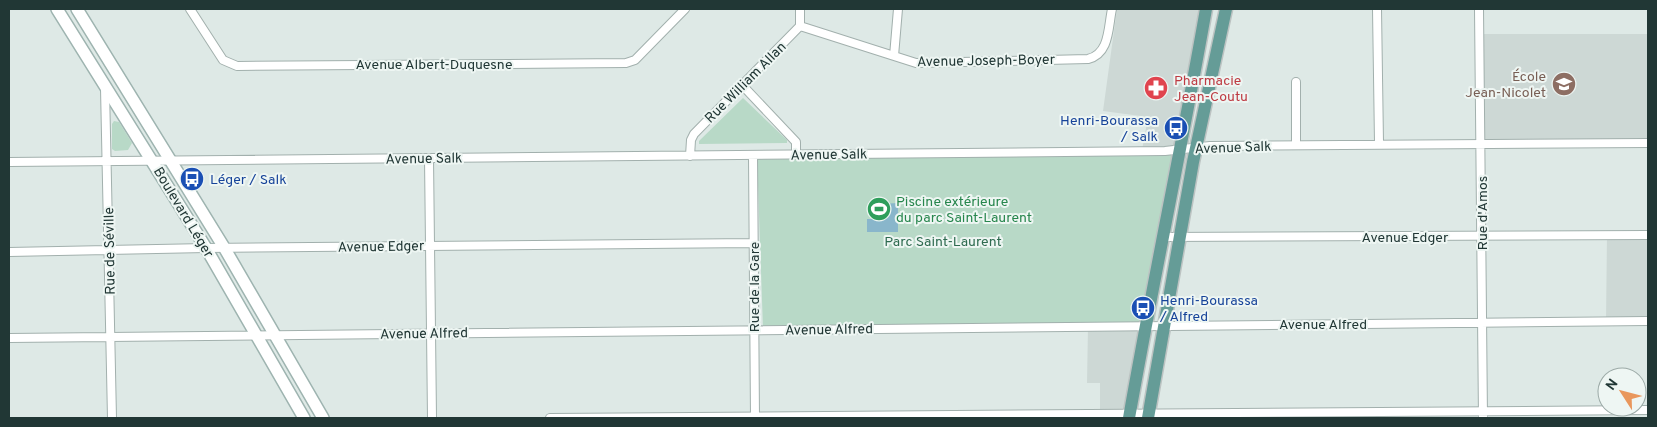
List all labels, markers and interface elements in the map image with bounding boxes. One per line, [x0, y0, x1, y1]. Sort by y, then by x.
street label: Rue William Allan [702, 39, 790, 127]
street label: Avenue Joseph-Boyer [917, 52, 1056, 71]
street label: Avenue Albert-Duquesne [356, 57, 512, 74]
place label: École Jean-Nicolet [1465, 68, 1546, 102]
school or university icon: École Jean-Nicolet [1551, 71, 1577, 97]
place label: Pharmacie Jean-Coutu [1174, 73, 1248, 106]
pharmacy icon: Pharmacie Jean-Coutu [1143, 75, 1169, 101]
place label: Henri-Bourassa / Salk [1060, 113, 1158, 146]
bus stop icon: Henri-Bourassa / Salk [1163, 115, 1189, 141]
street label: Avenue Salk [1194, 139, 1272, 158]
street label: Avenue Salk [790, 146, 868, 165]
street label: Avenue Salk [385, 150, 463, 169]
street label: Boulevard Léger [149, 164, 217, 262]
bus stop icon: Léger / Salk [179, 166, 205, 192]
place label: Léger / Salk [210, 172, 287, 189]
street label: Rue d'Amos [1475, 176, 1492, 250]
place label: Piscine extérieure du parc Saint-Laurent [896, 194, 1032, 227]
sports icon: Piscine extérieure du parc Saint-Laurent [866, 196, 892, 222]
street label: Rue de Séville [101, 207, 120, 295]
street label: Avenue Edger [1362, 230, 1449, 247]
park label: Parc Saint-Laurent [884, 234, 1002, 251]
street label: Avenue Edger [337, 238, 425, 257]
street label: Rue de la Gare [747, 242, 764, 332]
place label: Henri-Bourassa / Alfred [1159, 293, 1258, 326]
bus stop icon: Henri-Bourassa / Alfred [1130, 295, 1156, 321]
street label: Avenue Alfred [1279, 317, 1367, 334]
street label: Avenue Alfred [785, 321, 873, 340]
street label: Avenue Alfred [380, 325, 468, 344]
north arrow [1597, 367, 1647, 417]
text: N [1603, 376, 1623, 394]

